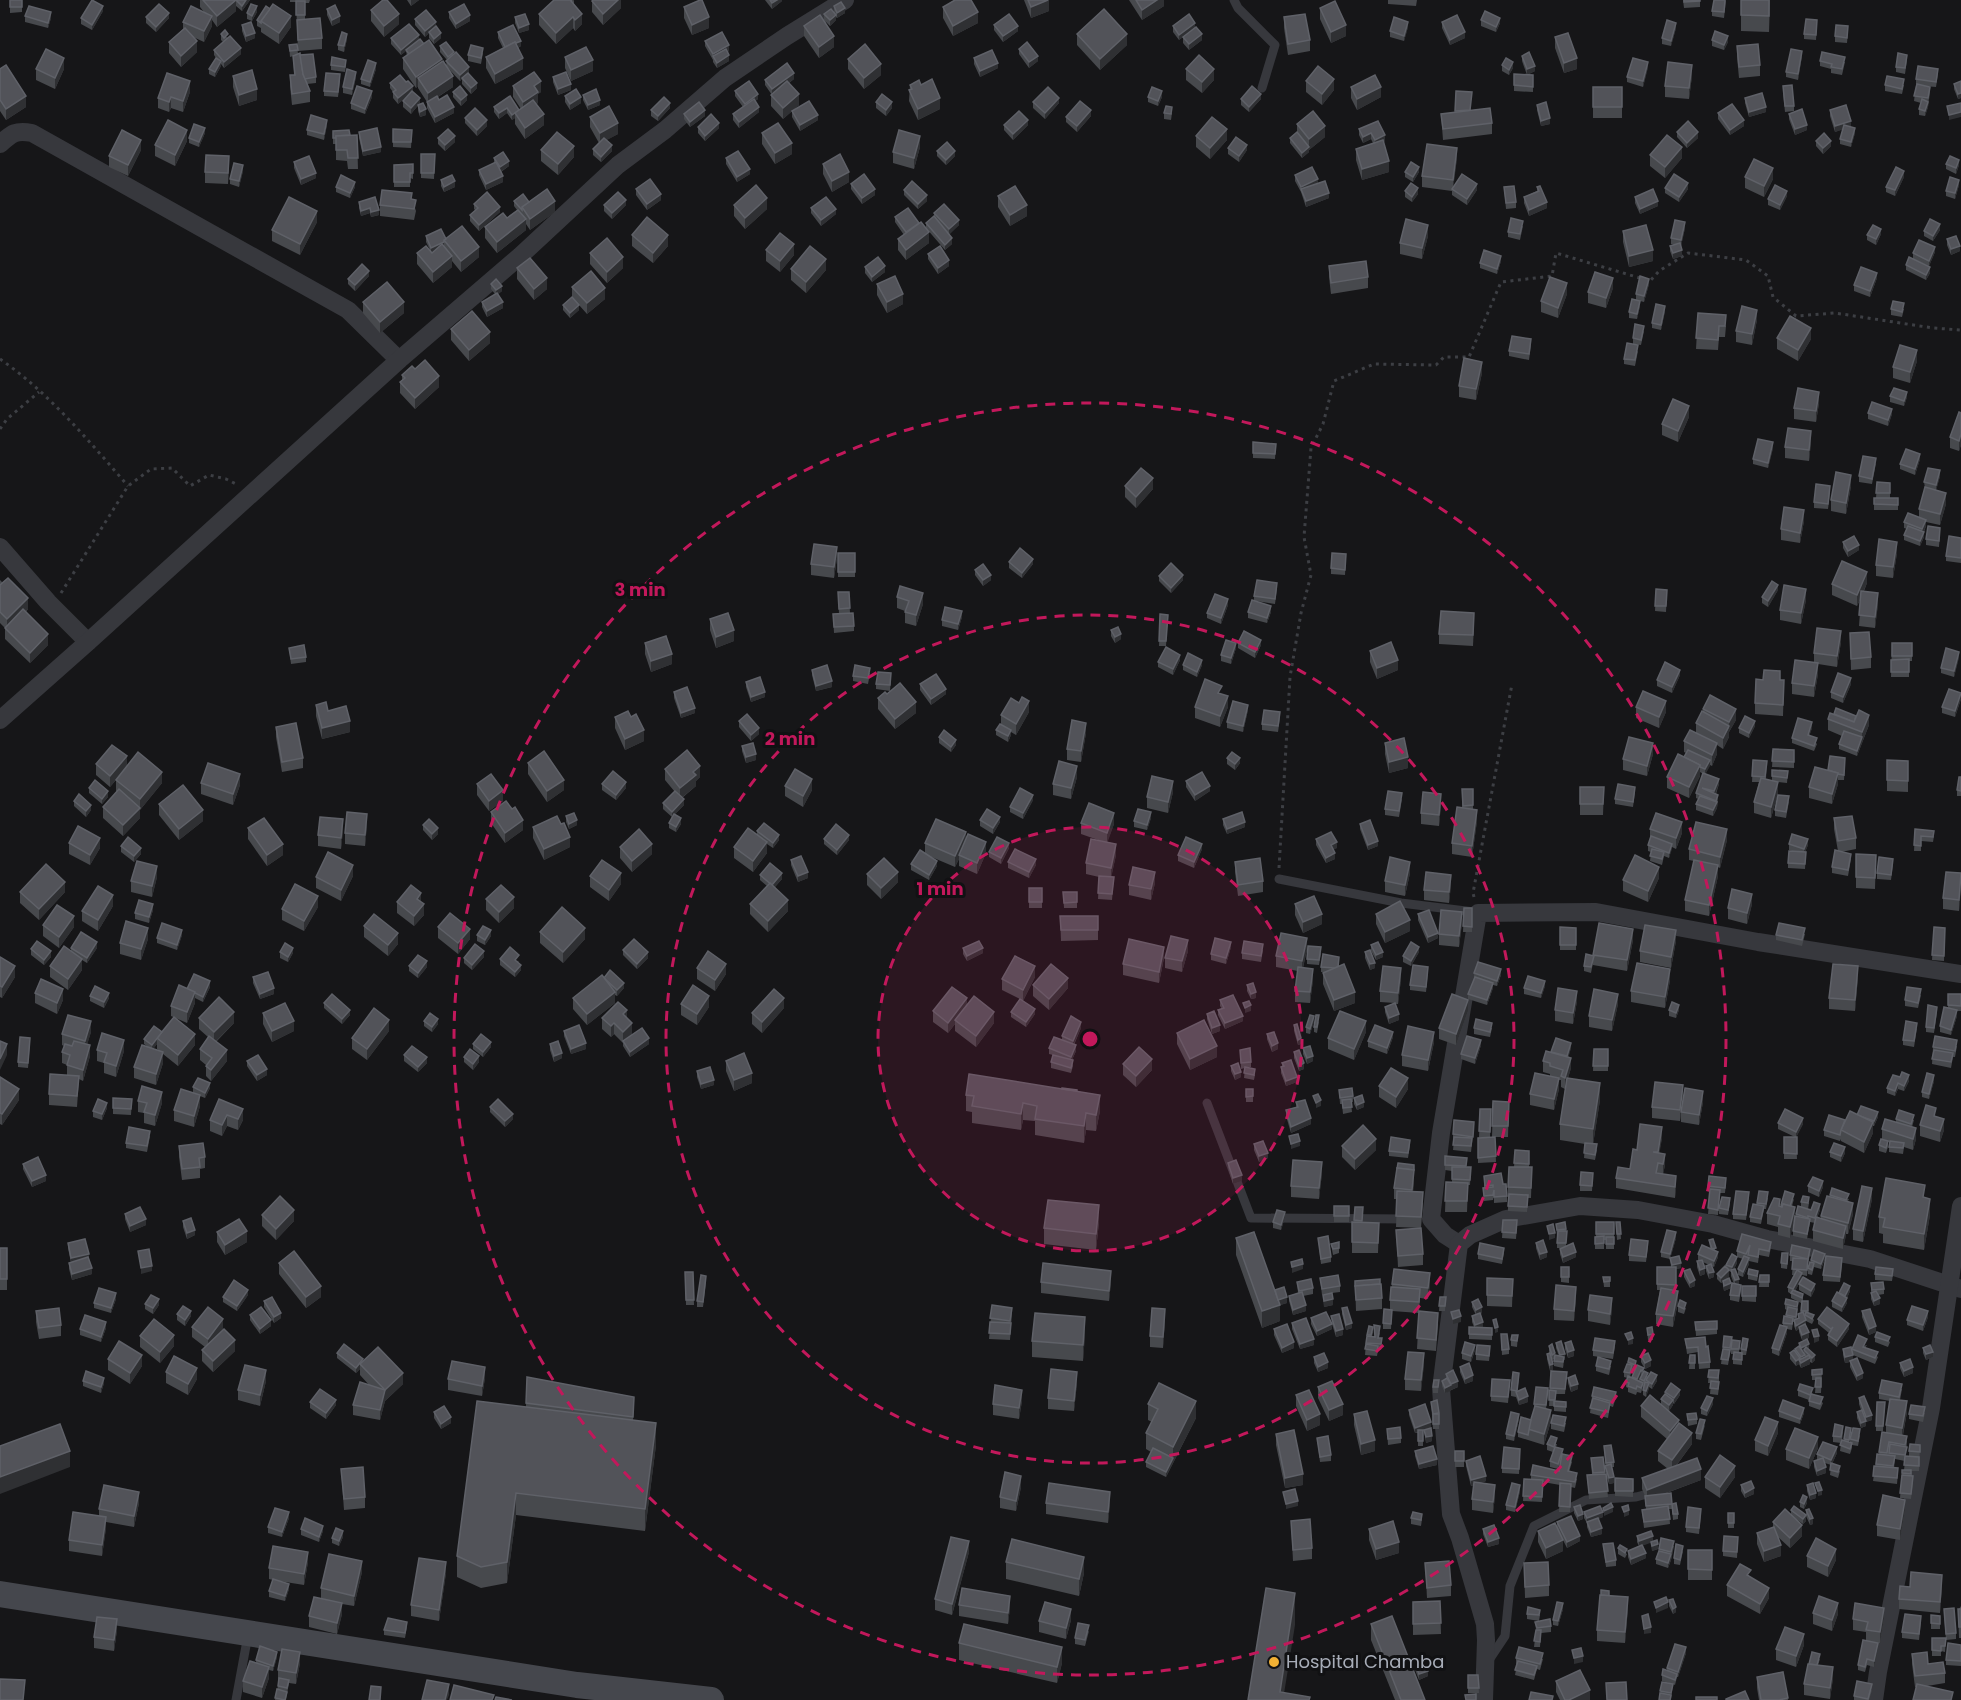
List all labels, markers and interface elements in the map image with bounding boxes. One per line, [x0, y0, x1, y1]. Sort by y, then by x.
text: 3 min [614, 577, 666, 602]
text: 2 min [765, 726, 815, 751]
text: 1 min [916, 876, 964, 901]
centre of rings [1080, 1029, 1100, 1049]
place label: Hospital Chamba [1286, 1649, 1444, 1674]
marker: Hospital Chamba [1267, 1655, 1281, 1669]

